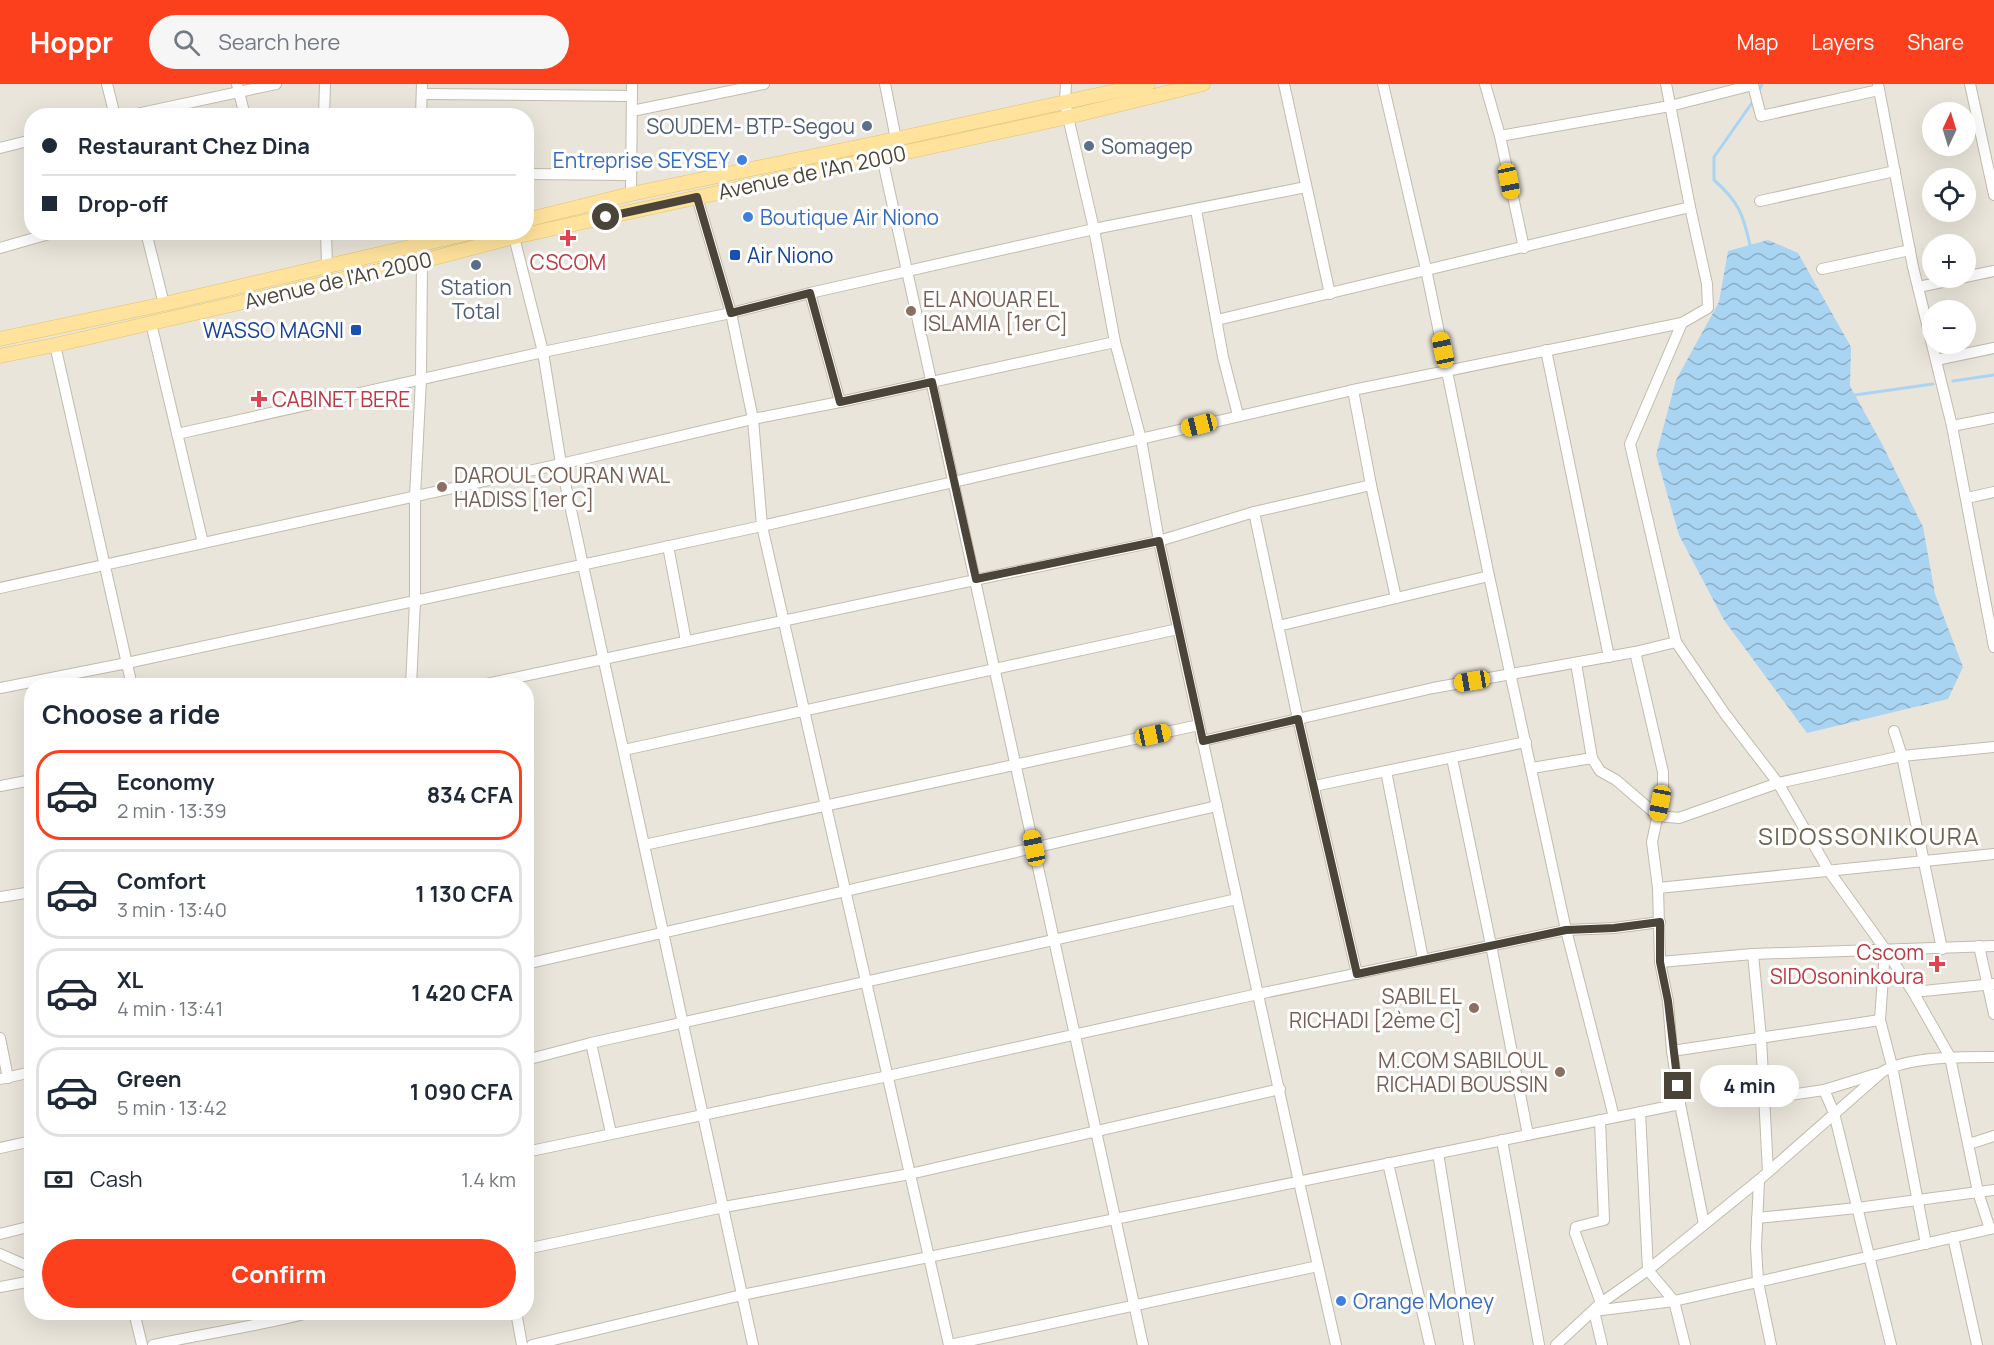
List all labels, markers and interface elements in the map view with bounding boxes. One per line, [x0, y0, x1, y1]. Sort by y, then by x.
search box [149, 15, 569, 69]
text: Hoppr [30, 23, 113, 61]
icon: search [170, 26, 203, 59]
text: Search here [218, 27, 340, 57]
text: Map [1737, 28, 1778, 56]
text: Layers [1811, 28, 1874, 56]
text: Share [1907, 28, 1964, 56]
north arrow [1922, 102, 1976, 156]
map controls [1922, 102, 1976, 354]
place label: SOUDEM- BTP-Segou [646, 112, 855, 140]
marker: SOUDEM- BTP-Segou [860, 119, 874, 133]
text: Restaurant Chez Dina [78, 131, 310, 161]
place label: Somagep [1101, 132, 1193, 160]
street label: Avenue de l'An 2000 [715, 138, 909, 206]
marker: Somagep [1082, 139, 1096, 153]
place label: Entreprise SEYSEY [553, 146, 730, 174]
marker: Entreprise SEYSEY [735, 153, 749, 167]
car [1496, 162, 1522, 200]
button: locate [1922, 168, 1976, 222]
text: Drop-off [78, 189, 168, 219]
route start [592, 203, 619, 230]
place label: Boutique Air Niono [760, 203, 939, 231]
marker: Boutique Air Niono [741, 210, 755, 224]
marker: CSCOM [559, 229, 577, 247]
button: + [1922, 234, 1976, 288]
place label: Air Niono [747, 241, 834, 269]
street label: Avenue de l'An 2000 [241, 245, 435, 315]
place label: CSCOM [530, 248, 606, 276]
marker: Air Niono [728, 248, 742, 262]
marker: Station Total [469, 258, 483, 272]
place label: Station Total [440, 273, 512, 325]
place label: EL ANOUAR EL ISLAMIA [1er C] [923, 285, 1068, 337]
button: − [1922, 300, 1976, 354]
marker: EL ANOUAR EL ISLAMIA [1er C] [904, 304, 918, 318]
place label: WASSO MAGNI [203, 316, 344, 344]
marker: WASSO MAGNI [349, 323, 363, 337]
car [1430, 331, 1456, 369]
place label: CABINET BERE [272, 385, 410, 413]
marker: CABINET BERE [250, 390, 268, 408]
car [1179, 412, 1219, 438]
place label: DAROUL COURAN WAL HADISS [1er C] [454, 461, 671, 513]
marker: DAROUL COURAN WAL HADISS [1er C] [435, 480, 449, 494]
car [1453, 669, 1491, 693]
text: Choose a ride [42, 695, 220, 732]
car [1134, 722, 1172, 748]
text: Economy [117, 767, 215, 797]
icon: car [45, 768, 99, 822]
text: 834 CFA [427, 780, 513, 810]
car [1648, 784, 1672, 822]
text: 2 min · 13:39 [117, 797, 227, 824]
district label: SIDOSSONIKOURA [1758, 819, 1980, 852]
car [1021, 829, 1047, 867]
text: Comfort [117, 866, 206, 896]
icon: car [45, 867, 99, 921]
text: 1 130 CFA [415, 879, 513, 909]
text: 3 min · 13:40 [117, 896, 227, 923]
place label: Cscom SIDOsoninkoura [1770, 938, 1924, 990]
marker: Cscom SIDOsoninkoura [1928, 955, 1946, 973]
text: XL [117, 965, 143, 995]
icon: car [45, 966, 99, 1020]
text: 1 420 CFA [411, 978, 513, 1008]
place label: SABIL EL RICHADI [2ème C] [1289, 982, 1462, 1034]
text: 4 min · 13:41 [117, 995, 223, 1022]
marker: SABIL EL RICHADI [2ème C] [1467, 1001, 1481, 1015]
place label: M.COM SABILOUL RICHADI BOUSSIN [1376, 1046, 1548, 1098]
text: Green [117, 1064, 182, 1094]
icon: car [45, 1065, 99, 1119]
marker: M.COM SABILOUL RICHADI BOUSSIN [1553, 1065, 1567, 1079]
callout: 4 min [1699, 1065, 1798, 1107]
route end [1664, 1072, 1691, 1099]
text: 4 min [1723, 1072, 1776, 1099]
text: 1 090 CFA [410, 1077, 513, 1107]
text: 5 min · 13:42 [117, 1094, 227, 1121]
icon: cash [42, 1163, 75, 1196]
text: Cash [90, 1164, 143, 1194]
text: 1.4 km [461, 1166, 516, 1193]
button: Confirm [42, 1239, 516, 1308]
place label: Orange Money [1353, 1287, 1494, 1315]
marker: Orange Money [1334, 1294, 1348, 1308]

